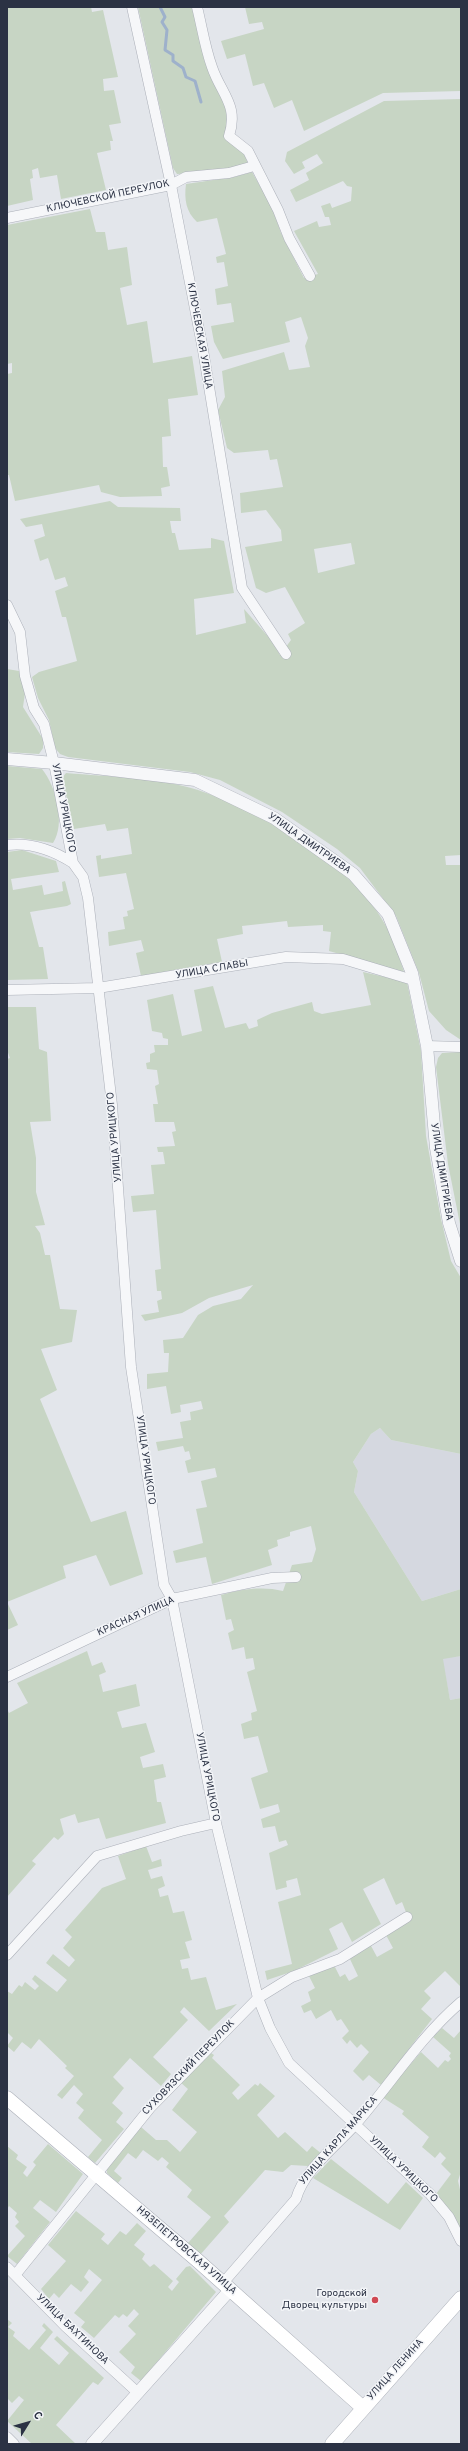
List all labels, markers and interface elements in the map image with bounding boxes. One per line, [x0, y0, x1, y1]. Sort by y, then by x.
street label: КЛЮЧЕВСКОЙ ПЕРЕУЛОК [45, 178, 171, 216]
street label: КЛЮЧЕВСКАЯ УЛИЦА [184, 282, 214, 390]
street label: УЛИЦА УРИЦКОГО [48, 762, 78, 854]
street label: УЛИЦА ДМИТРИЕВА [265, 811, 353, 877]
street label: УЛИЦА СЛАВЫ [175, 958, 249, 982]
street label: УЛИЦА УРИЦКОГО [105, 1091, 125, 1183]
street label: УЛИЦА ДМИТРИЕВА [427, 1122, 455, 1222]
street label: УЛИЦА УРИЦКОГО [133, 1414, 157, 1506]
street label: КРАСНАЯ УЛИЦА [95, 1595, 177, 1639]
street label: УЛИЦА УРИЦКОГО [192, 1731, 222, 1823]
street label: СУХОВЯЗСКИЙ ПЕРЕУЛОК [140, 2018, 238, 2118]
street label: УЛИЦА КАРЛА МАРКСА [297, 2094, 381, 2188]
street label: УЛИЦА УРИЦКОГО [366, 2134, 440, 2206]
street label: НЯЗЕПЕТРОВСКАЯ УЛИЦА [133, 2204, 239, 2298]
place label: Городской Дворец культуры [282, 2288, 367, 2312]
street label: УЛИЦА БАХТИНОВА [33, 2292, 111, 2368]
marker: Городской Дворец культуры [370, 2295, 380, 2305]
street label: УЛИЦА ЛЕНИНА [365, 2337, 427, 2403]
north arrow [8, 2403, 48, 2443]
text: С [30, 2409, 45, 2423]

